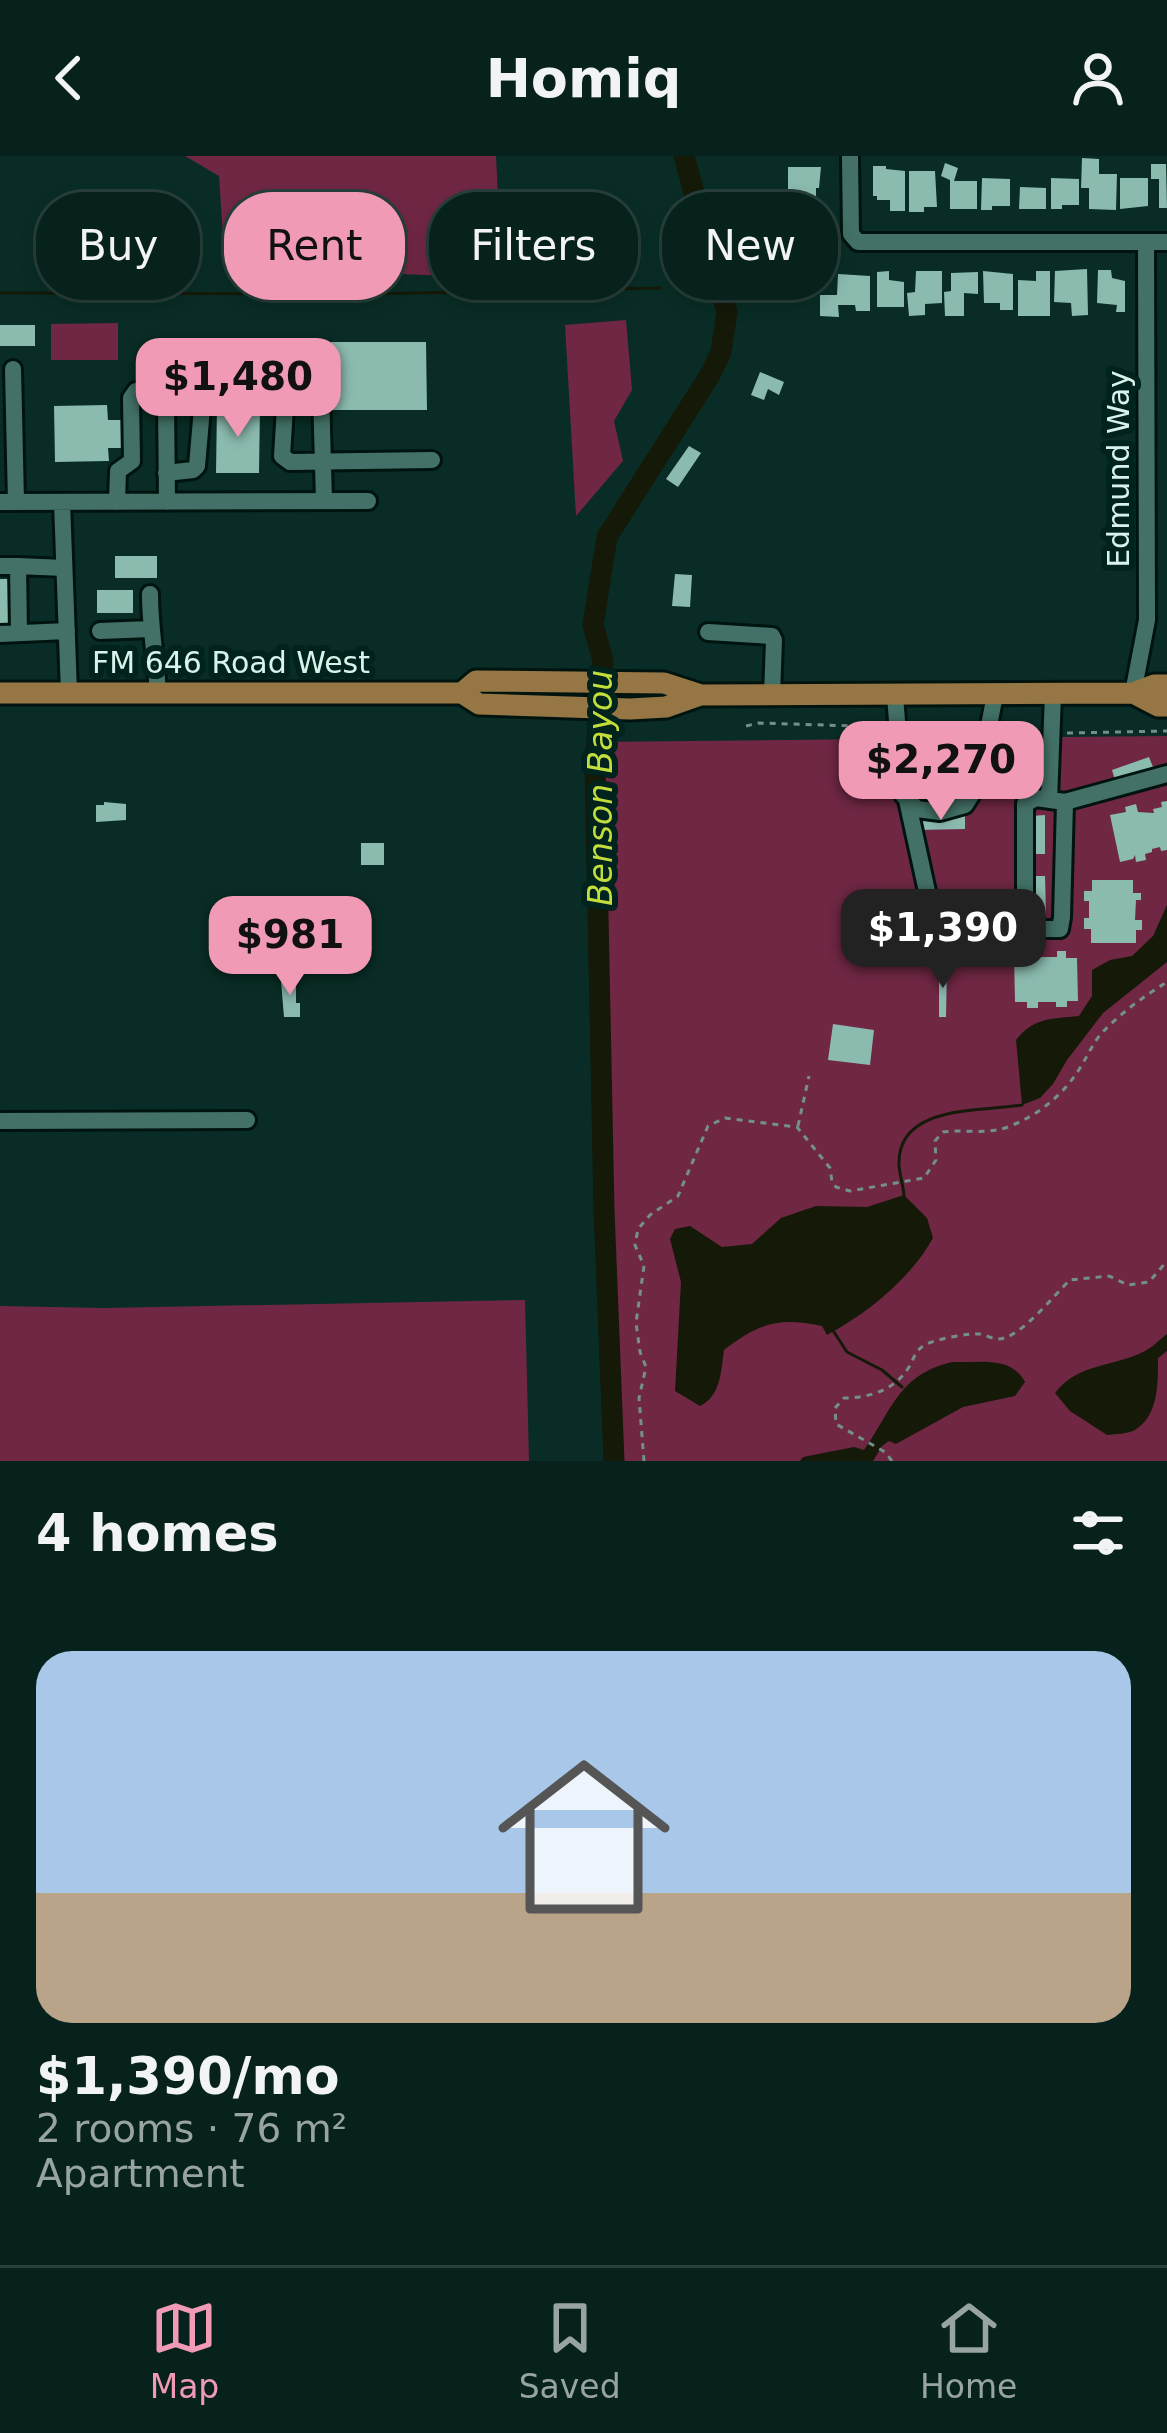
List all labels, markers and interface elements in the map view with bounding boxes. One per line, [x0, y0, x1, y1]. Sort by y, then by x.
icon: back [36, 45, 102, 111]
icon: person [1065, 45, 1131, 111]
text: Homiq [486, 47, 681, 110]
chip: Buy [36, 192, 200, 300]
chip: Rent [224, 192, 405, 300]
chip: Filters [429, 192, 638, 300]
chip: New [662, 192, 838, 300]
pin: $1,480 [140, 338, 336, 440]
text: $1,480 [163, 354, 313, 399]
street label: Edmund Way [1101, 370, 1136, 568]
street label: FM 646 Road West [92, 645, 370, 680]
water label: Benson Bayou [581, 670, 620, 906]
pin: $2,270 [843, 721, 1039, 823]
text: $2,270 [866, 737, 1016, 782]
pin: $1,390 [845, 889, 1041, 991]
pin: $981 [219, 896, 361, 998]
text: $1,390 [868, 905, 1018, 950]
text: $981 [236, 912, 344, 957]
icon: filters [1065, 1500, 1131, 1566]
text: 4 homes [36, 1504, 279, 1563]
icon: home [476, 1729, 692, 1945]
text: $1,390/mo [36, 2047, 340, 2106]
text: 2 rooms · 76 m² [36, 2106, 347, 2151]
text: Apartment [36, 2151, 245, 2196]
tab: Map [150, 2295, 219, 2406]
tab: Saved [519, 2295, 621, 2406]
tab: Home [920, 2295, 1017, 2406]

